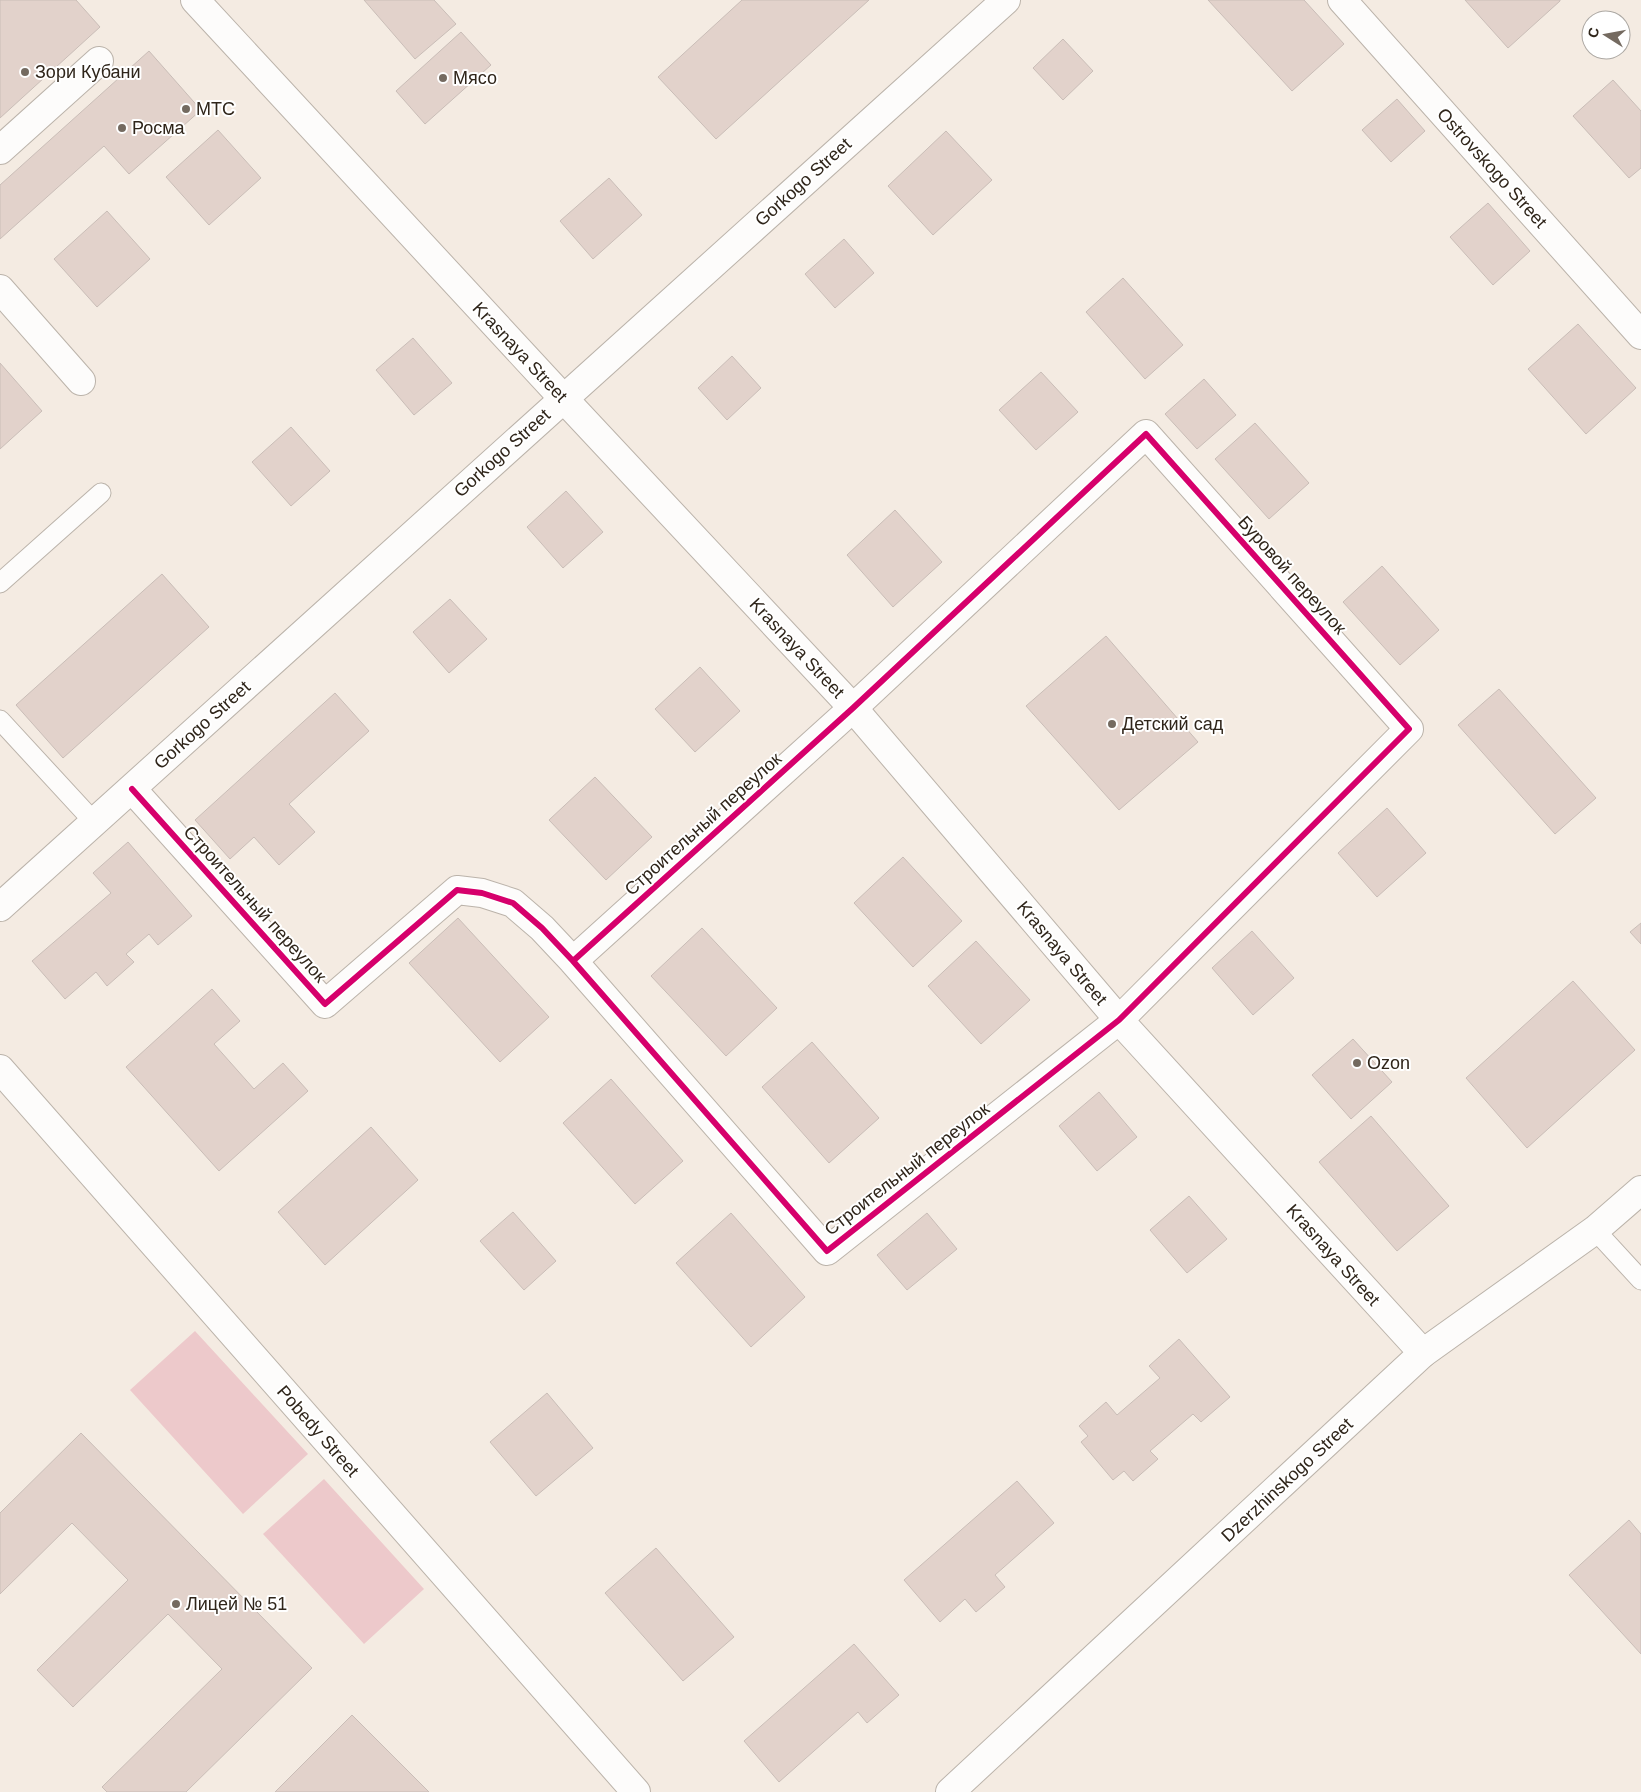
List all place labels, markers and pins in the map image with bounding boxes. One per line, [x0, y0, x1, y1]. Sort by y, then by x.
place label: Зори Кубани [35, 62, 141, 82]
marker: Зори Кубани [19, 66, 31, 78]
place label: Мясо [453, 68, 497, 88]
marker: Мясо [437, 72, 449, 84]
place label: МТС [196, 99, 235, 119]
marker: МТС [180, 103, 192, 115]
place label: Росма [132, 118, 186, 138]
marker: Росма [116, 122, 128, 134]
place label: Детский сад [1122, 714, 1224, 734]
marker: Детский сад [1106, 718, 1118, 730]
place label: Ozon [1367, 1053, 1410, 1073]
marker: Ozon [1351, 1057, 1363, 1069]
place label: Лицей № 51 [186, 1594, 287, 1614]
marker: Лицей № 51 [170, 1598, 182, 1610]

